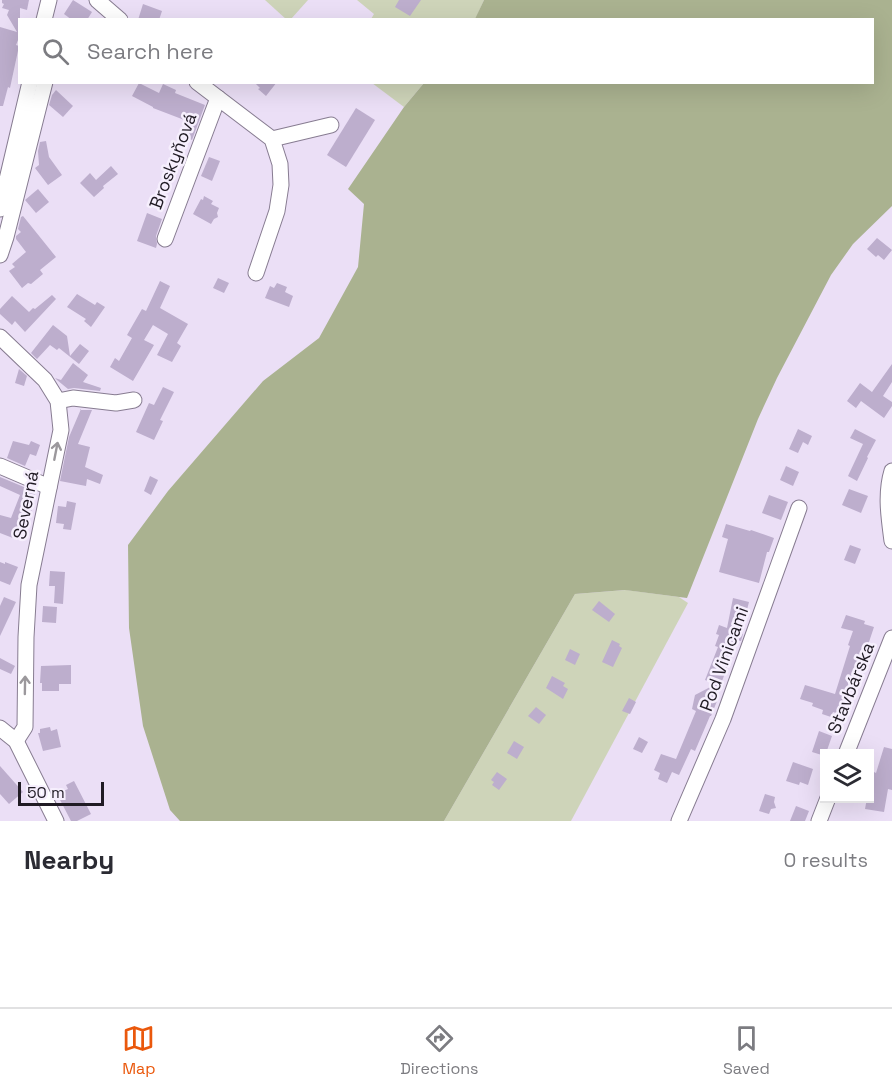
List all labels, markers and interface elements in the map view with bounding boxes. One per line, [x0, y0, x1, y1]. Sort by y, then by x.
search box [18, 18, 874, 84]
icon: search [39, 35, 72, 68]
text: Search here [87, 37, 214, 65]
street label: Broskyňová [144, 109, 201, 212]
one-way arrow [51, 441, 62, 461]
street label: Severná [8, 469, 43, 541]
street label: Pod Vinicami [694, 603, 753, 714]
street label: Stavbárska [822, 639, 879, 737]
one-way arrow [19, 675, 31, 695]
map controls [820, 749, 874, 803]
button: layers [820, 749, 874, 803]
scale bar [18, 779, 104, 806]
text: 50 m [27, 782, 65, 803]
text: Nearby [24, 843, 114, 877]
text: 0 results [784, 847, 868, 873]
tab: Map [122, 1022, 156, 1079]
tab: Directions [400, 1022, 479, 1079]
tab: Saved [723, 1022, 770, 1079]

